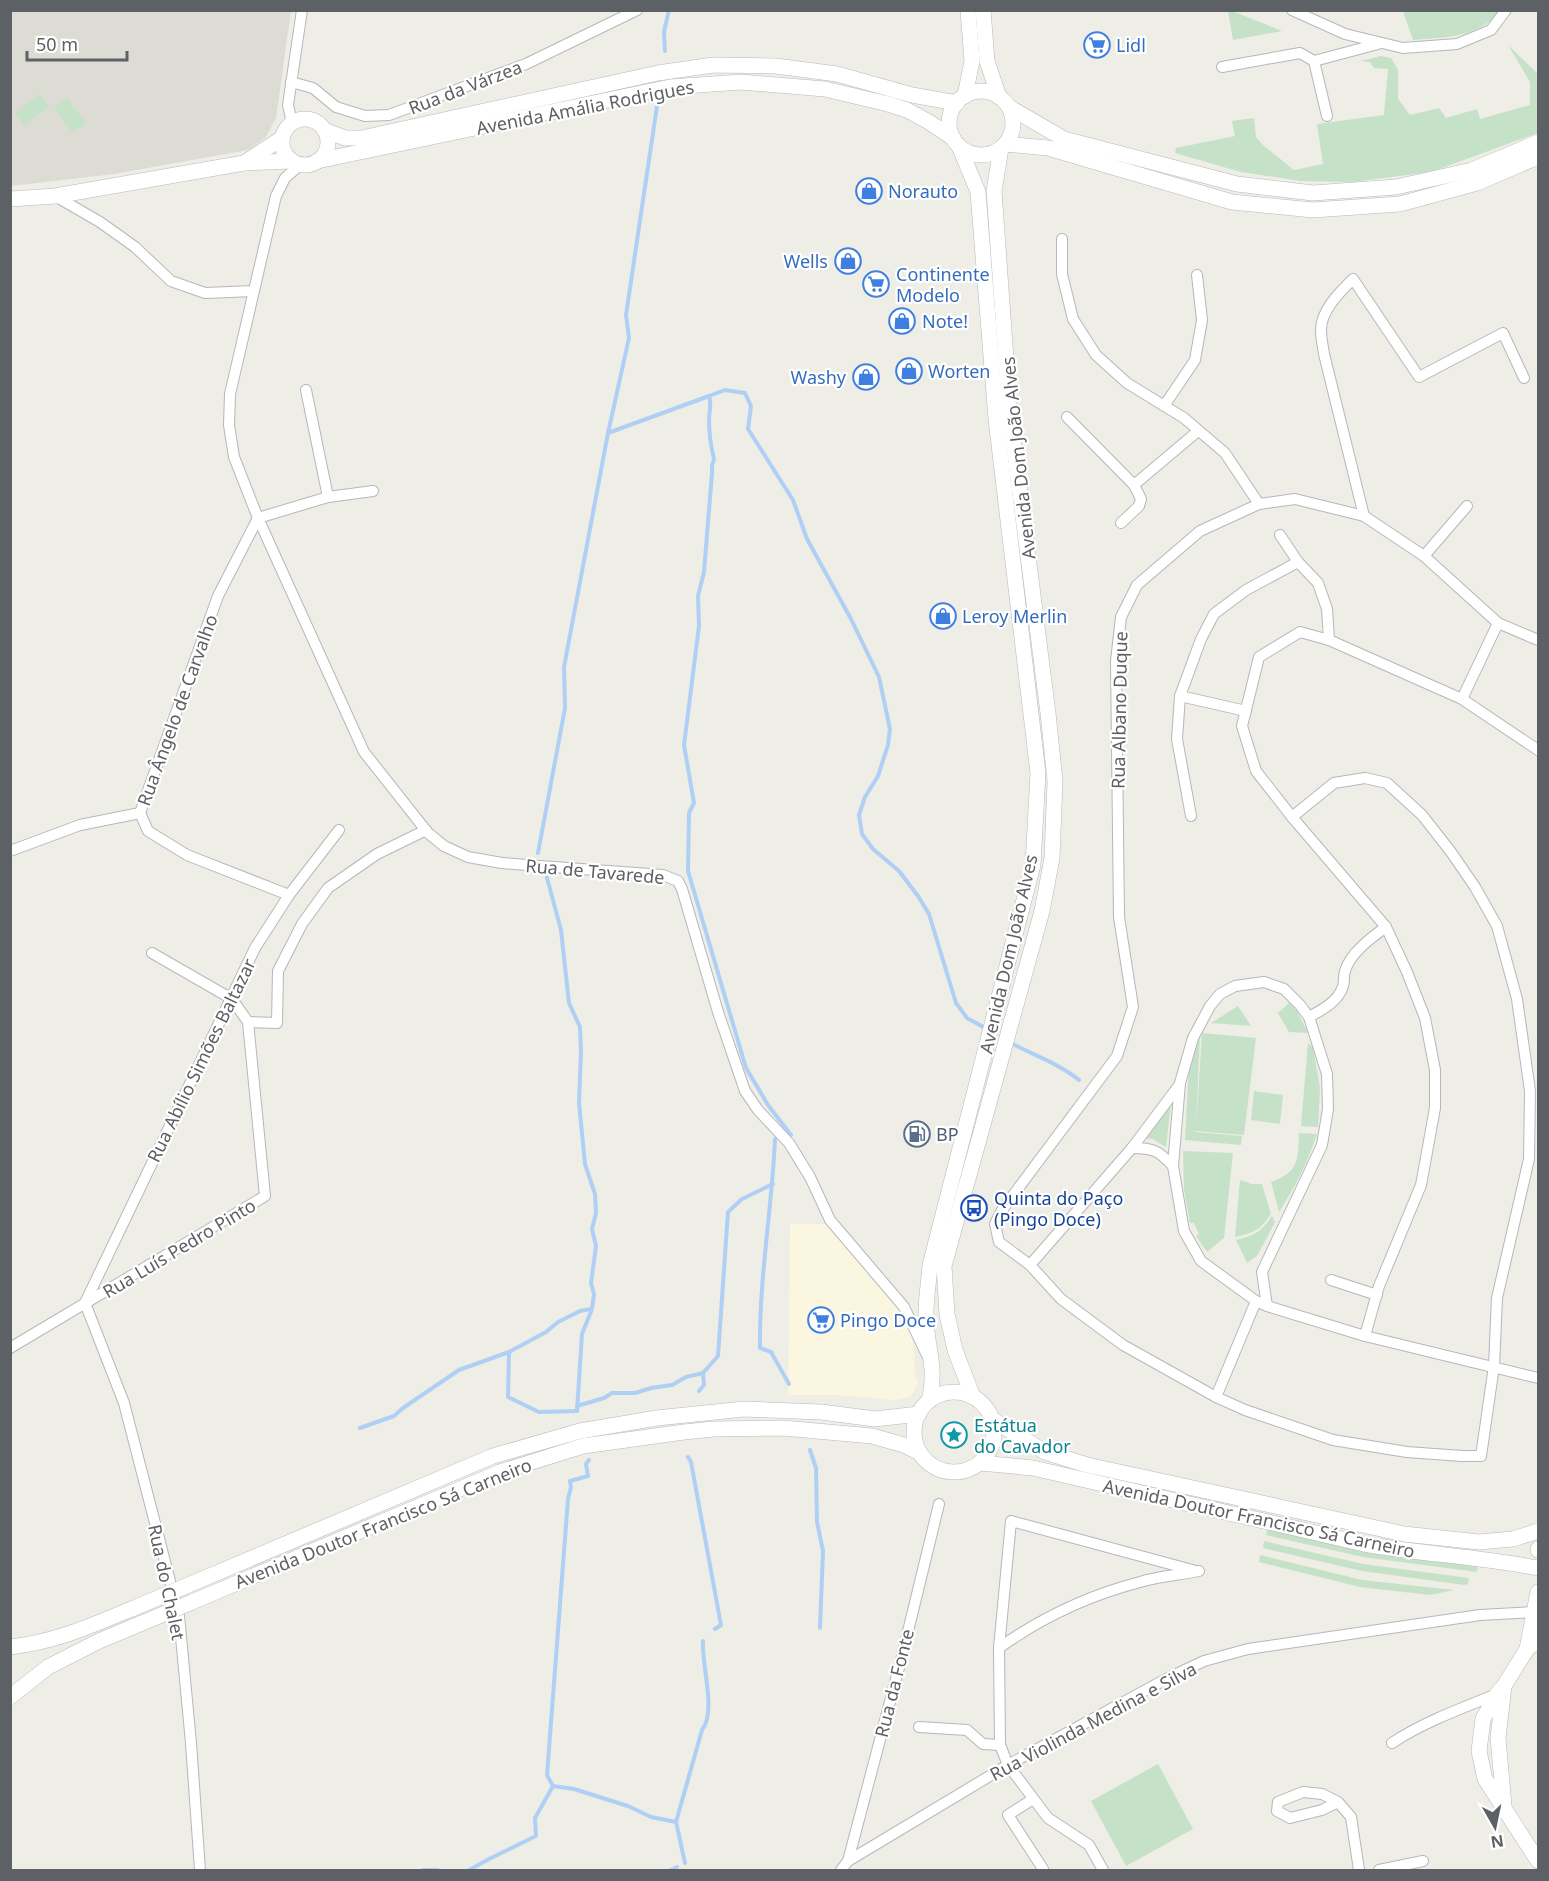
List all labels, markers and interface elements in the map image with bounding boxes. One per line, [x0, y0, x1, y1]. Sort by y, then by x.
scale bar [27, 24, 128, 62]
supermarket icon: Lidl [1082, 30, 1112, 60]
text: 50 m [36, 32, 78, 56]
place label: Lidl [1116, 33, 1146, 57]
street label: Rua da Várzea [405, 54, 525, 120]
street label: Avenida Amália Rodrigues [474, 74, 696, 140]
shop icon: Norauto [854, 176, 884, 206]
place label: Norauto [888, 179, 958, 203]
shop icon: Wells [833, 246, 863, 276]
place label: Wells [784, 249, 828, 273]
place label: Continente Modelo [896, 262, 990, 307]
supermarket icon: Continente Modelo [861, 269, 891, 299]
shop icon: Note! [887, 306, 917, 336]
place label: Note! [922, 309, 968, 333]
shop icon: Worten [894, 356, 924, 386]
street label: Avenida Dom João Alves [995, 356, 1041, 560]
place label: Worten [928, 359, 990, 383]
shop icon: Washy [851, 362, 881, 392]
place label: Washy [791, 365, 847, 389]
shop icon: Leroy Merlin [928, 601, 958, 631]
place label: Leroy Merlin [962, 604, 1067, 628]
street label: Rua Ângelo de Carvalho [131, 611, 223, 809]
street label: Rua Albano Duque [1106, 631, 1132, 789]
street label: Avenida Dom João Alves [973, 852, 1043, 1056]
street label: Rua de Tavarede [525, 853, 665, 889]
street label: Rua Abílio Simões Baltazar [141, 954, 261, 1166]
fuel station icon: BP [902, 1119, 932, 1149]
place label: BP [936, 1122, 959, 1146]
place label: Quinta do Paço (Pingo Doce) [994, 1186, 1123, 1231]
street label: Rua Luís Pedro Pinto [98, 1193, 260, 1303]
bus stop icon: Quinta do Paço (Pingo Doce) [959, 1193, 989, 1223]
supermarket icon: Pingo Doce [806, 1305, 836, 1335]
place label: Pingo Doce [840, 1308, 936, 1332]
place label: Estátua do Cavador [974, 1413, 1071, 1458]
place icon: Estátua do Cavador [939, 1420, 969, 1450]
street label: Avenida Doutor Francisco Sá Carneiro [231, 1452, 535, 1594]
street label: Avenida Doutor Francisco Sá Carneiro [1101, 1473, 1417, 1563]
street label: Rua do Chalet [143, 1522, 191, 1643]
street label: Rua da Fonte [869, 1626, 919, 1740]
street label: Rua Violinda Medina e Silva [985, 1656, 1201, 1786]
north arrow [1465, 1797, 1525, 1857]
text: N [1489, 1830, 1505, 1854]

